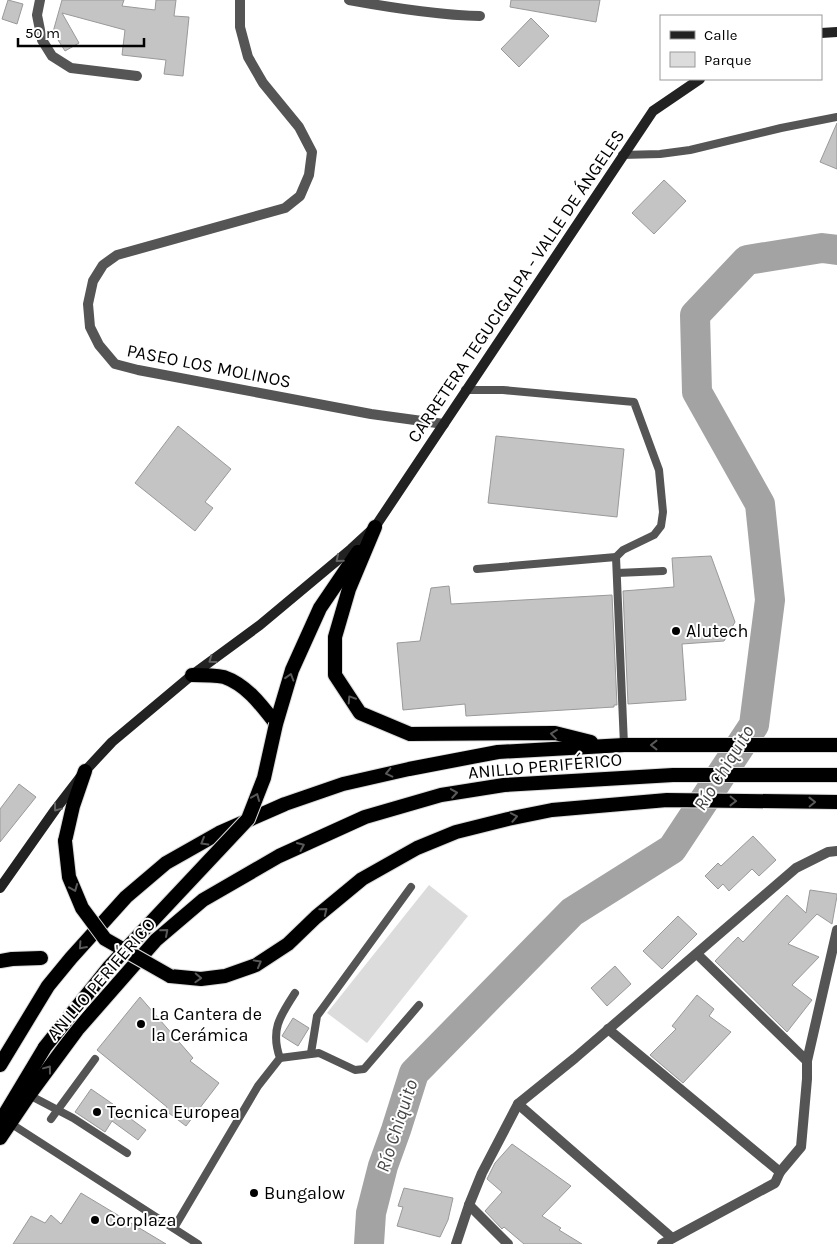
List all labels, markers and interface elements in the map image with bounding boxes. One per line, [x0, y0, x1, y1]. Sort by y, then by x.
scale bar [18, 15, 144, 47]
legend [660, 15, 822, 80]
text: 50 m [25, 24, 60, 42]
text: Calle [704, 26, 738, 44]
text: Parque [704, 51, 752, 69]
street label: CARRETERA TEGUCIGALPA - VALLE DE ÁNGELES [402, 125, 629, 447]
street label: PASEO LOS MOLINOS [125, 339, 293, 393]
one-way arrow [336, 554, 345, 562]
place label: Alutech [686, 620, 748, 642]
marker: Alutech [670, 625, 682, 637]
one-way arrow [208, 654, 218, 663]
one-way arrow [284, 674, 294, 682]
one-way arrow [348, 696, 357, 705]
water label: Río Chiquito [689, 721, 759, 815]
one-way arrow [550, 729, 559, 739]
one-way arrow [650, 740, 658, 750]
street label: ANILLO PERIFÉRICO [467, 747, 623, 784]
one-way arrow [386, 768, 394, 778]
one-way arrow [450, 788, 459, 798]
one-way arrow [250, 793, 261, 802]
one-way arrow [730, 796, 738, 807]
one-way arrow [808, 797, 816, 807]
one-way arrow [54, 802, 63, 812]
one-way arrow [510, 813, 518, 823]
one-way arrow [201, 835, 210, 845]
one-way arrow [296, 841, 305, 852]
one-way arrow [67, 883, 78, 892]
one-way arrow [318, 907, 327, 916]
street label: ANILLO PERIFÉRICO [41, 913, 160, 1045]
one-way arrow [159, 929, 168, 938]
one-way arrow [79, 941, 88, 950]
one-way arrow [253, 959, 262, 969]
one-way arrow [194, 973, 202, 983]
place label: La Cantera de la Cerámica [151, 1003, 262, 1046]
marker: La Cantera de la Cerámica [135, 1018, 147, 1030]
one-way arrow [42, 1065, 51, 1075]
water label: Río Chiquito [372, 1076, 423, 1175]
place label: Tecnica Europea [107, 1101, 240, 1123]
marker: Tecnica Europea [91, 1106, 103, 1118]
place label: Bungalow [264, 1182, 345, 1204]
marker: Bungalow [248, 1187, 260, 1199]
place label: Corplaza [105, 1209, 176, 1231]
marker: Corplaza [89, 1214, 101, 1226]

